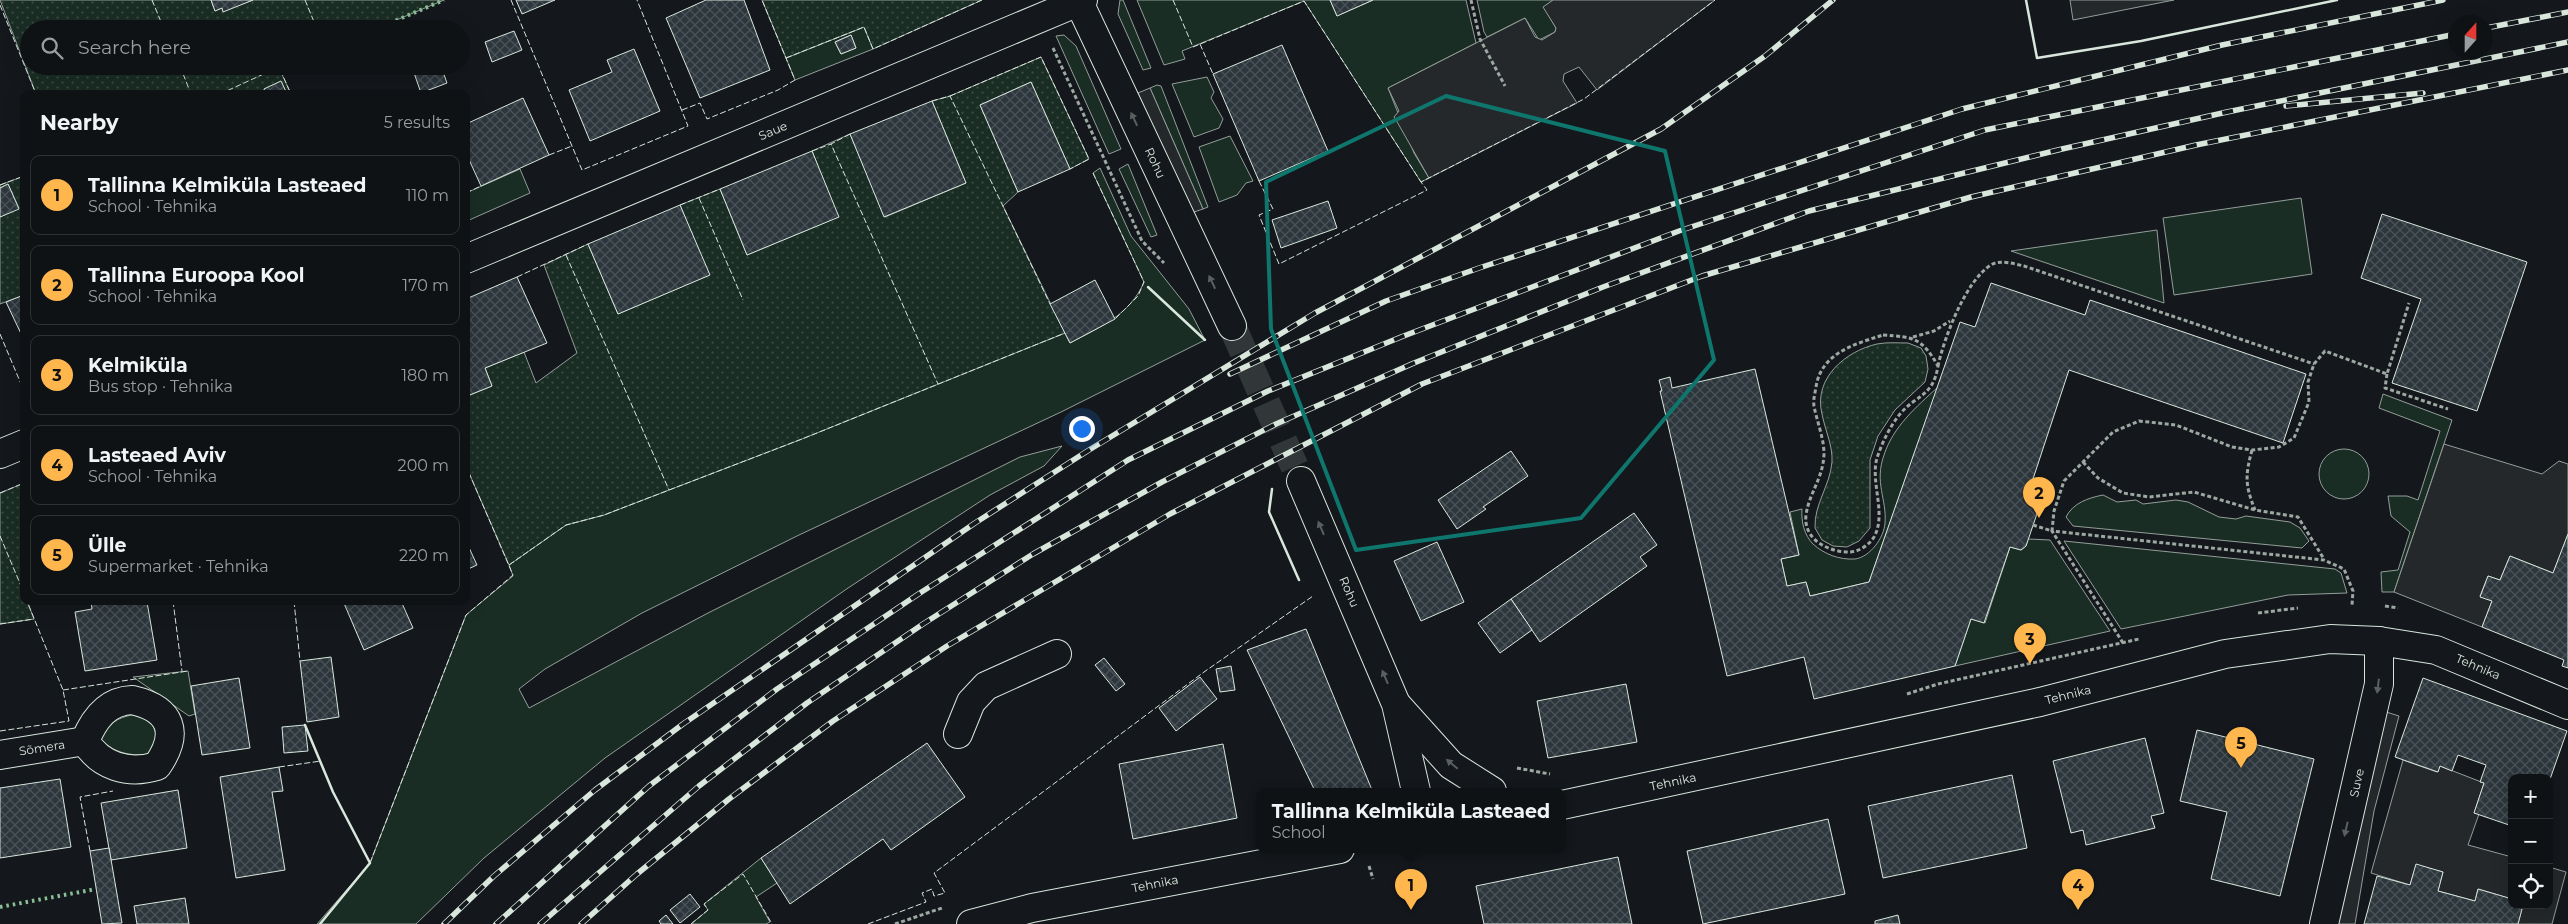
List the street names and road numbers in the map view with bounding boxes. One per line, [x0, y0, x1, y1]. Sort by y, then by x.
street label: Saue [756, 118, 789, 143]
street label: Rohu [1142, 145, 1169, 181]
street label: Rohu [1336, 574, 1363, 610]
street label: Tehnika [2454, 650, 2503, 683]
street label: Tehnika [2043, 682, 2093, 707]
street label: Sõmera [18, 736, 66, 759]
street label: Suve [2346, 767, 2367, 799]
street label: Tehnika [1648, 769, 1697, 794]
street label: Tehnika [1130, 872, 1179, 895]

